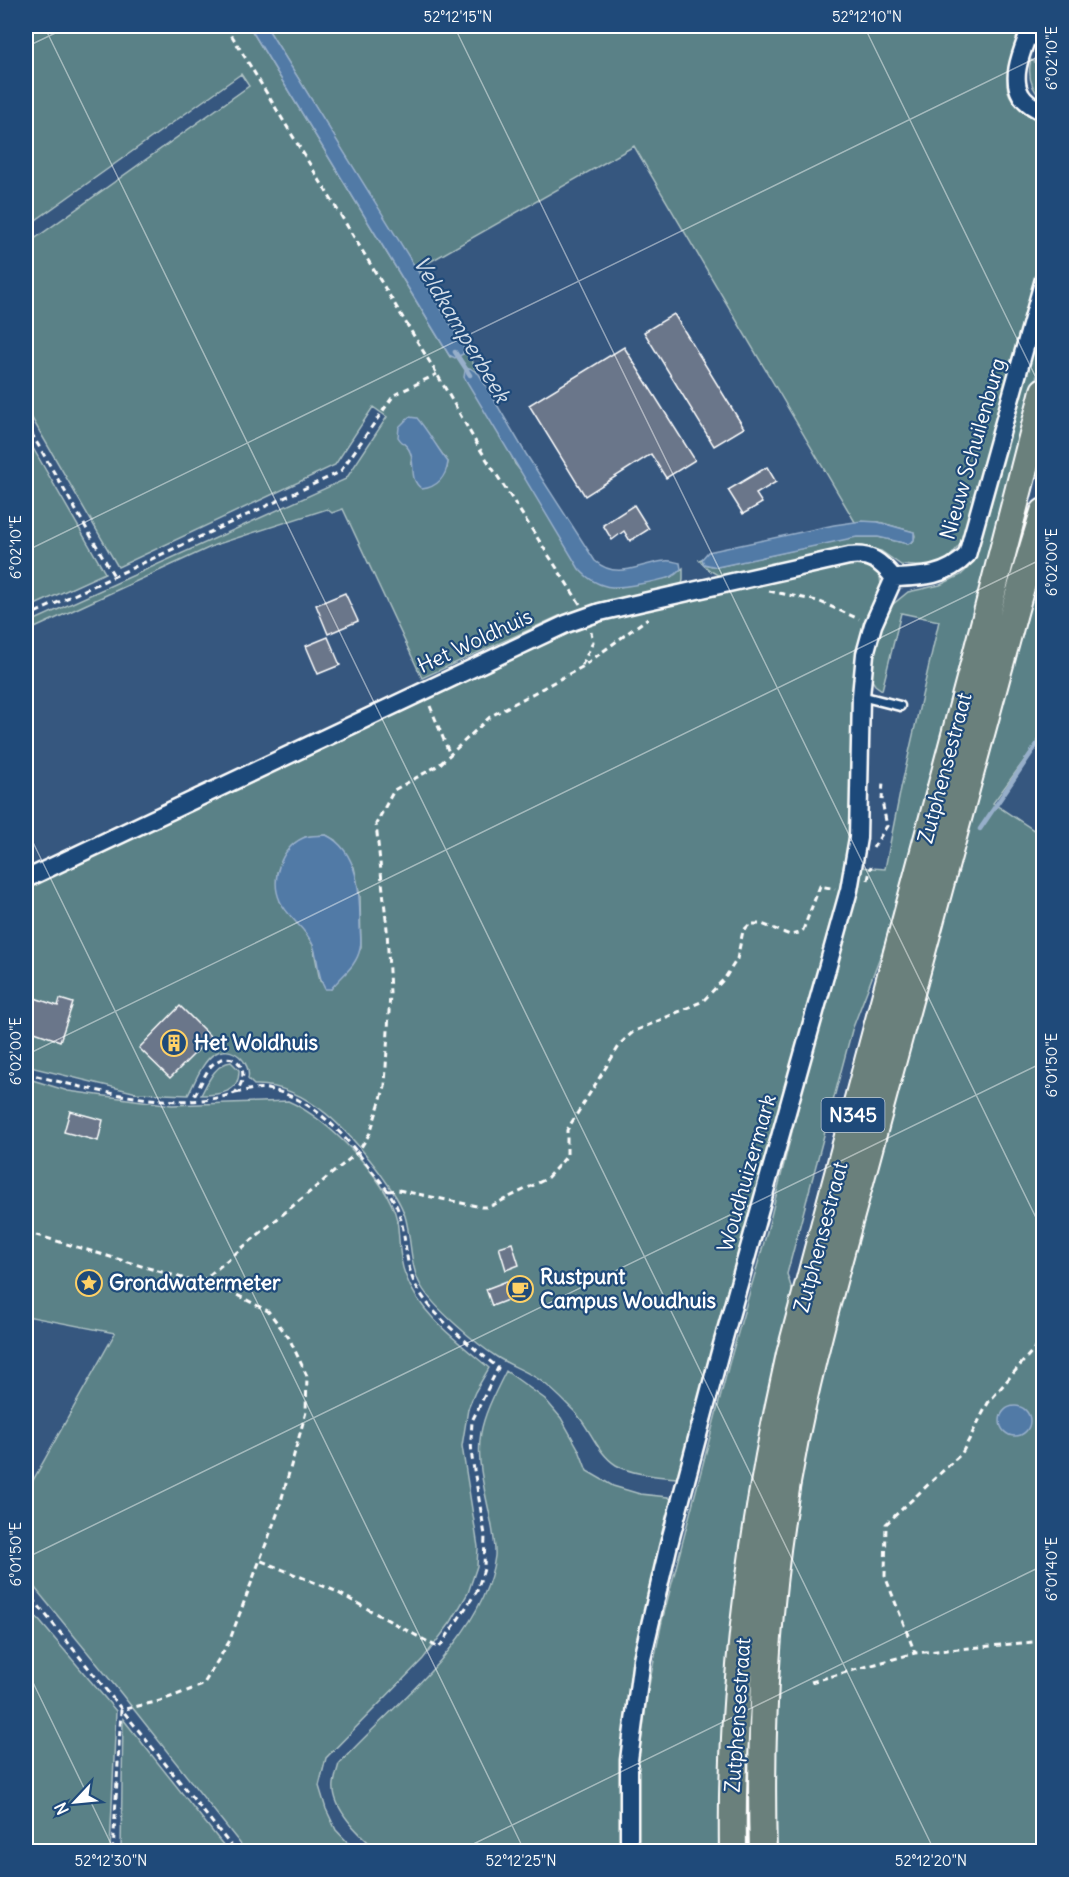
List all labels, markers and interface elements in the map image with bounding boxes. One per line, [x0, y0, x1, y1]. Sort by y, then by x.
text: 52°12'15"N [424, 7, 492, 26]
text: 52°12'10"N [832, 7, 902, 26]
text: 6°02'10"E [1042, 26, 1061, 90]
water label: Veldkamperbeek [407, 251, 518, 409]
street label: Nieuw Schuilenburg [934, 355, 1011, 543]
text: 6°02'10"E [6, 515, 25, 579]
text: 6°02'00"E [1042, 528, 1061, 596]
street label: Het Woldhuis [413, 602, 537, 679]
street label: Zutphensestraat [911, 689, 978, 846]
text: 6°02'00"E [6, 1017, 25, 1085]
building icon: Het Woldhuis [159, 1028, 189, 1058]
place label: Het Woldhuis [194, 1029, 319, 1056]
text: 6°01'50"E [1042, 1032, 1061, 1097]
street label: Woudhuizermark [711, 1091, 782, 1255]
road number: N345 [822, 1098, 884, 1132]
street label: Zutphensestraat [787, 1158, 854, 1315]
place label: Rustpunt Campus Woudhuis [540, 1263, 717, 1314]
place icon: Grondwatermeter [74, 1268, 104, 1298]
place label: Grondwatermeter [109, 1269, 281, 1296]
cafe icon: Rustpunt Campus Woudhuis [505, 1274, 535, 1304]
text: 6°01'50"E [6, 1521, 25, 1586]
text: 6°01'40"E [1042, 1537, 1061, 1601]
street label: Zutphensestraat [719, 1637, 756, 1793]
north arrow [45, 1772, 105, 1832]
text: N [50, 1799, 73, 1818]
text: 52°12'30"N [75, 1851, 147, 1870]
text: 52°12'25"N [485, 1851, 557, 1870]
text: 52°12'20"N [895, 1851, 967, 1870]

